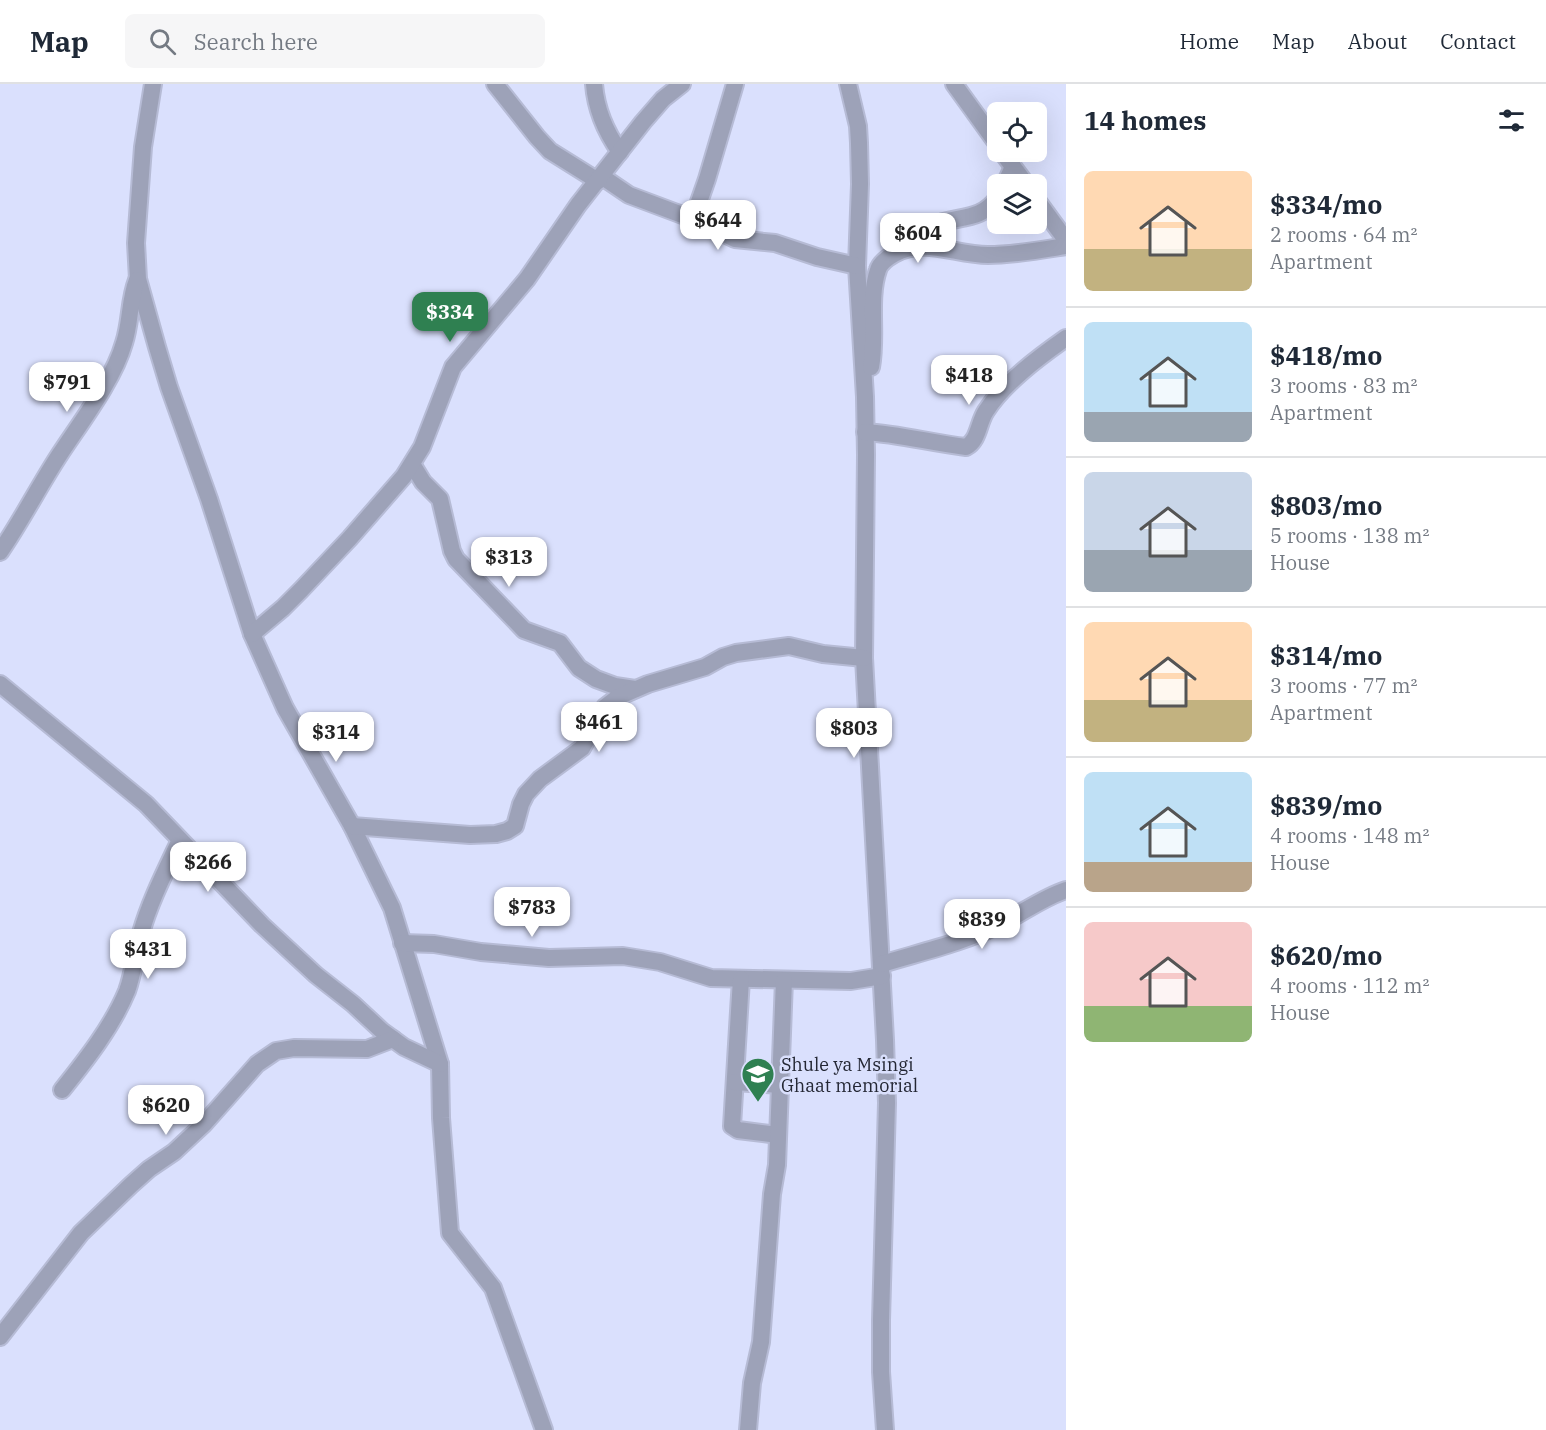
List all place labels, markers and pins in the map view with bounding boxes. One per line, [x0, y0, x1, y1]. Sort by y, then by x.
pin: $644 [682, 200, 754, 251]
pin: $604 [882, 213, 954, 264]
pin: $334 [414, 292, 486, 343]
pin: $418 [933, 355, 1005, 406]
pin: $791 [31, 362, 103, 413]
pin: $313 [473, 537, 545, 588]
pin: $461 [563, 702, 635, 753]
pin: $803 [818, 708, 890, 759]
pin: $314 [300, 712, 372, 763]
pin: $266 [172, 842, 244, 893]
pin: $783 [496, 887, 568, 938]
pin: $839 [946, 899, 1018, 950]
pin: $431 [112, 929, 184, 980]
place label: Shule ya Msingi Ghaat memorial [781, 1053, 918, 1097]
school or university icon: Shule ya Msingi Ghaat memorial [740, 1056, 776, 1103]
pin: $620 [130, 1085, 202, 1136]

